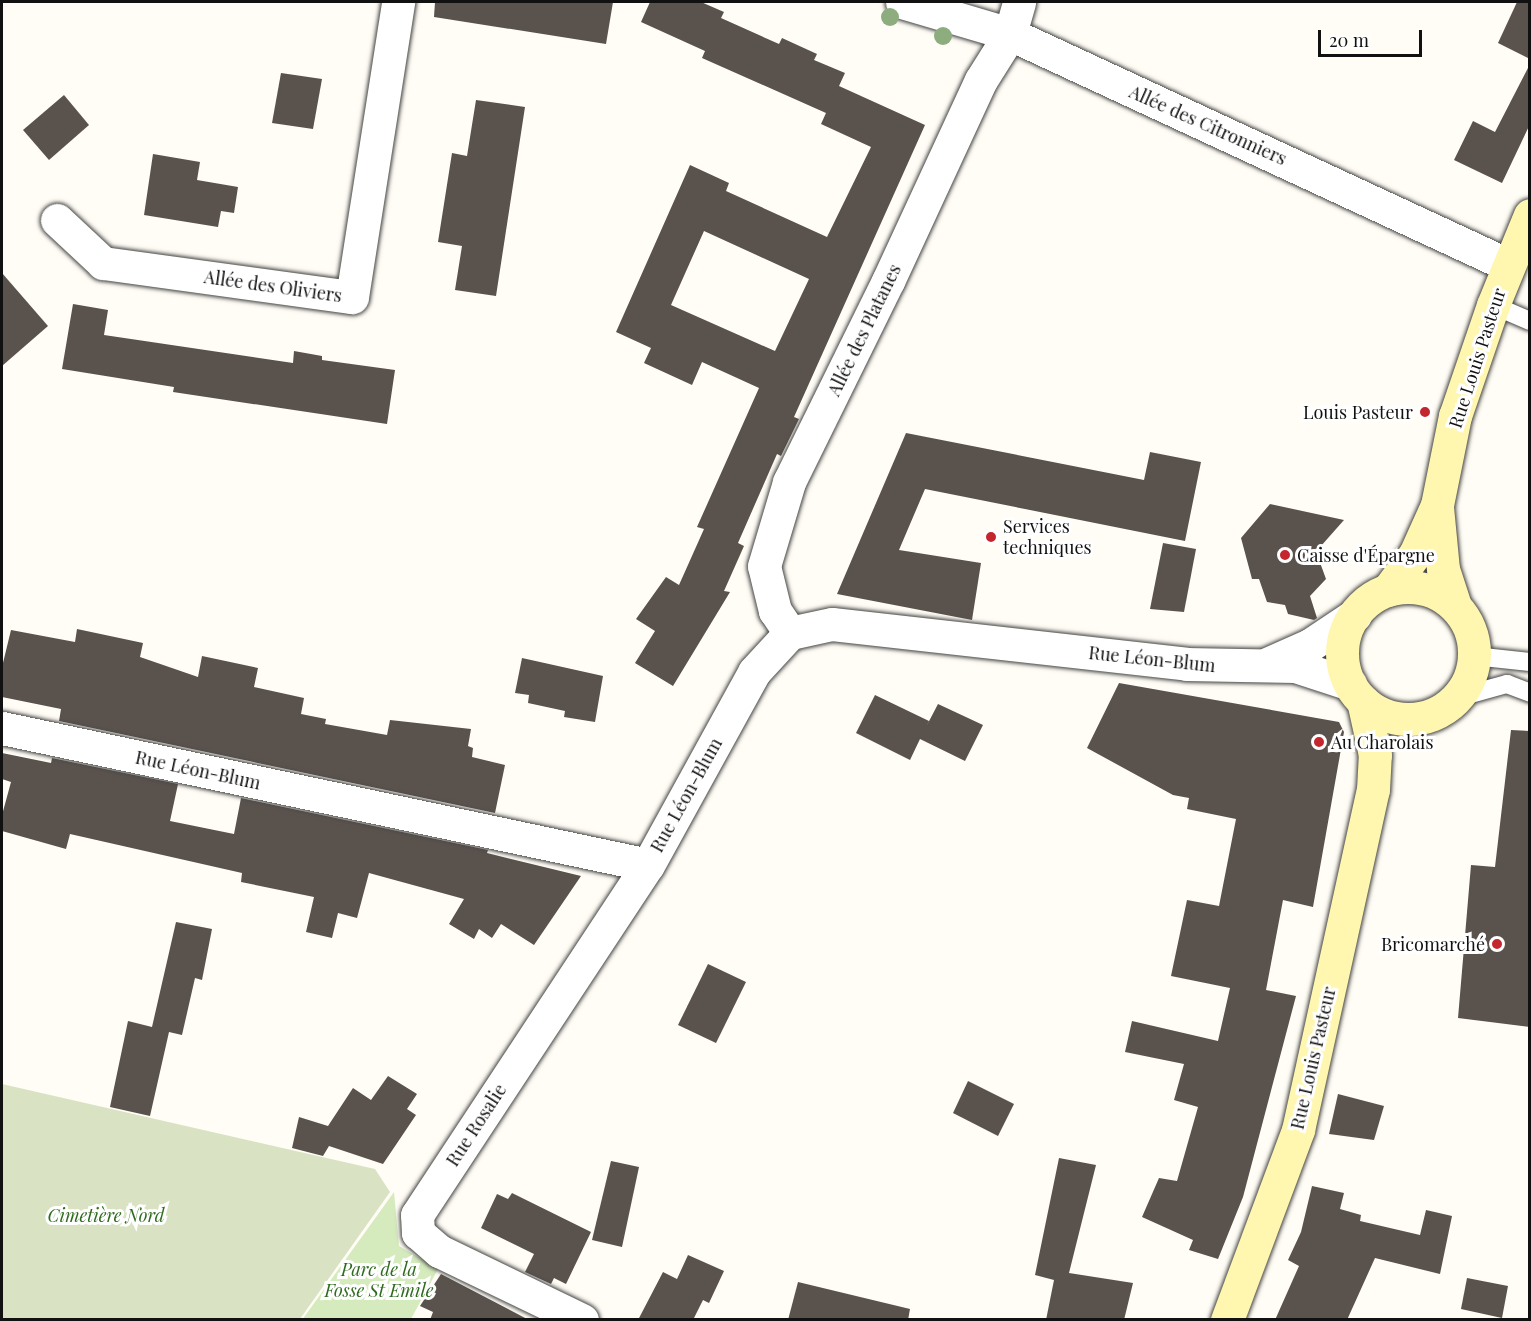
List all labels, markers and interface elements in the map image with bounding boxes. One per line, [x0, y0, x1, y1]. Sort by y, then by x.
scale bar [1321, 18, 1424, 56]
text: 20 m [1329, 28, 1369, 52]
street label: Allée des Citronniers [1126, 81, 1290, 169]
street label: Allée des Platanes [823, 261, 905, 399]
street label: Allée des Oliviers [203, 266, 343, 306]
street label: Rue Louis Pasteur [1444, 285, 1510, 431]
place label: Louis Pasteur [1303, 401, 1413, 423]
marker: Louis Pasteur [1418, 405, 1432, 419]
place label: Services techniques [1003, 516, 1092, 558]
marker: Services techniques [984, 530, 998, 544]
place label: Caisse d'Épargne [1297, 544, 1435, 566]
marker: Caisse d'Épargne [1278, 548, 1292, 562]
street label: Rue Léon-Blum [1088, 642, 1216, 676]
place label: Au Charolais [1331, 731, 1433, 753]
street label: Rue Léon-Blum [646, 734, 726, 856]
marker: Au Charolais [1312, 735, 1326, 749]
street label: Rue Léon-Blum [133, 746, 263, 794]
place label: Bricomarché [1381, 933, 1485, 955]
marker: Bricomarché [1490, 937, 1504, 951]
street label: Rue Louis Pasteur [1286, 985, 1340, 1131]
street label: Rue Rosalie [441, 1080, 511, 1170]
park label: Cimetière Nord [47, 1204, 165, 1226]
park label: Parc de la Fosse St Emile [325, 1259, 433, 1302]

